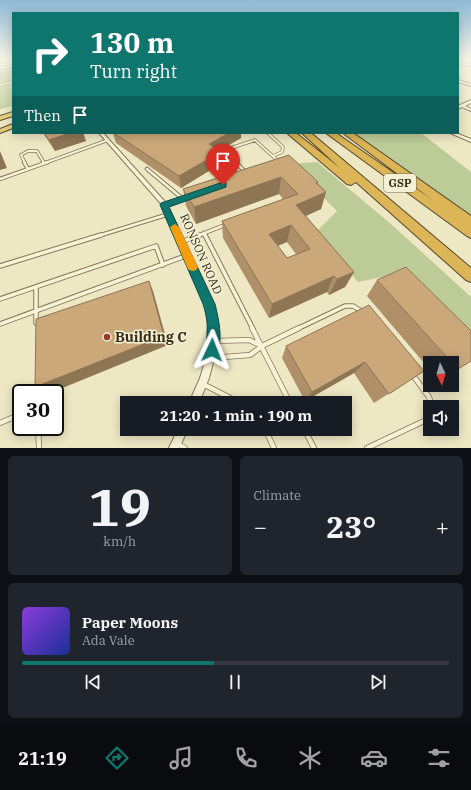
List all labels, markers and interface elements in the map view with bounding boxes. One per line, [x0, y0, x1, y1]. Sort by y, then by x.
text: 130 m [90, 24, 174, 61]
icon: right [24, 28, 76, 80]
text: Turn right [90, 60, 177, 83]
icon: arrive [69, 104, 91, 126]
text: Then [24, 106, 61, 125]
pin [206, 144, 240, 185]
icon: arrive [212, 150, 234, 172]
road number: GSP [384, 174, 416, 192]
street label: RONSON ROAD [177, 211, 226, 296]
place label: Building C [115, 328, 187, 346]
position arrow [191, 329, 233, 371]
marker: Building C [102, 332, 112, 342]
north arrow [423, 356, 459, 392]
map controls [423, 356, 459, 436]
speed limit sign: 30 [12, 384, 64, 436]
button: sound [423, 400, 459, 436]
text: 21:20 · 1 min · 190 m [160, 406, 312, 425]
text: 19 [89, 473, 151, 540]
text: Climate [254, 487, 301, 504]
text: 23° [326, 507, 376, 546]
text: − [254, 512, 267, 541]
text: + [436, 512, 449, 541]
text: km/h [103, 533, 136, 550]
text: Paper Moons [82, 613, 178, 632]
text: Ada Vale [82, 632, 135, 649]
icon: previous [82, 671, 104, 693]
icon: pause [224, 671, 246, 693]
icon: next [367, 671, 389, 693]
icon: directions [103, 744, 131, 772]
icon: music [167, 744, 195, 772]
icon: phone [232, 744, 260, 772]
icon: climate [296, 744, 324, 772]
icon: car [360, 744, 388, 772]
icon: filters [425, 744, 453, 772]
text: 21:19 [18, 747, 67, 770]

